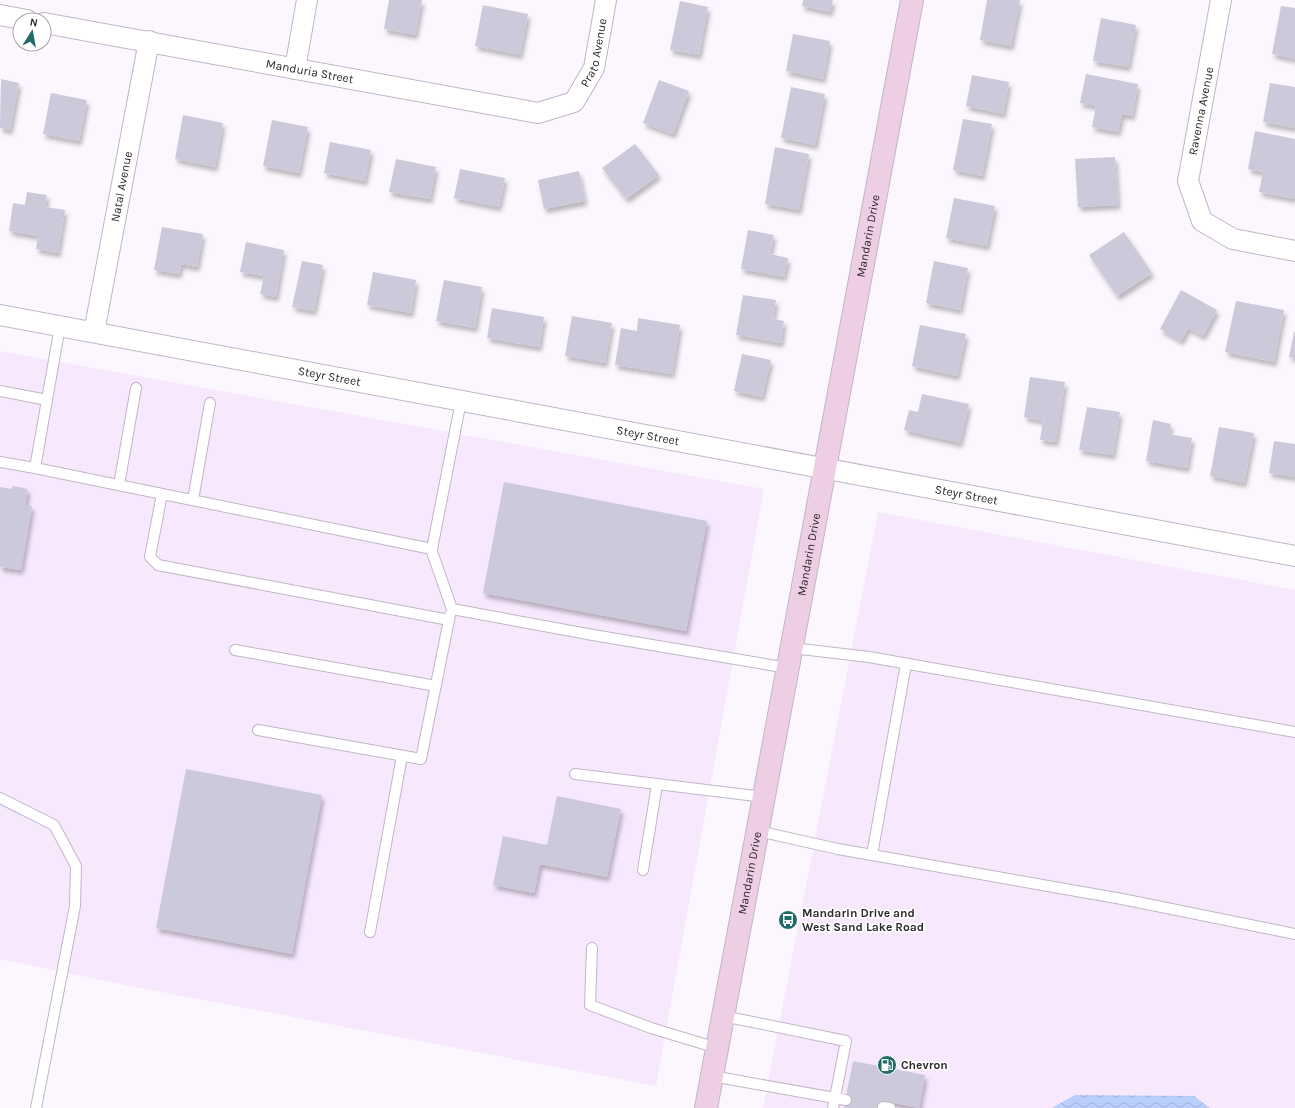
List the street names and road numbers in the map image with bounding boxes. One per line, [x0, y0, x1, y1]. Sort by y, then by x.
street label: Prato Avenue [577, 17, 610, 89]
street label: Manduria Street [265, 57, 355, 86]
street label: Ravenna Avenue [1186, 66, 1216, 156]
street label: Natal Avenue [108, 150, 135, 223]
street label: Mandarin Drive [854, 193, 883, 278]
street label: Steyr Street [297, 364, 362, 389]
street label: Steyr Street [615, 423, 681, 448]
street label: Steyr Street [934, 482, 999, 508]
street label: Mandarin Drive [794, 512, 823, 597]
street label: Mandarin Drive [735, 831, 764, 916]

